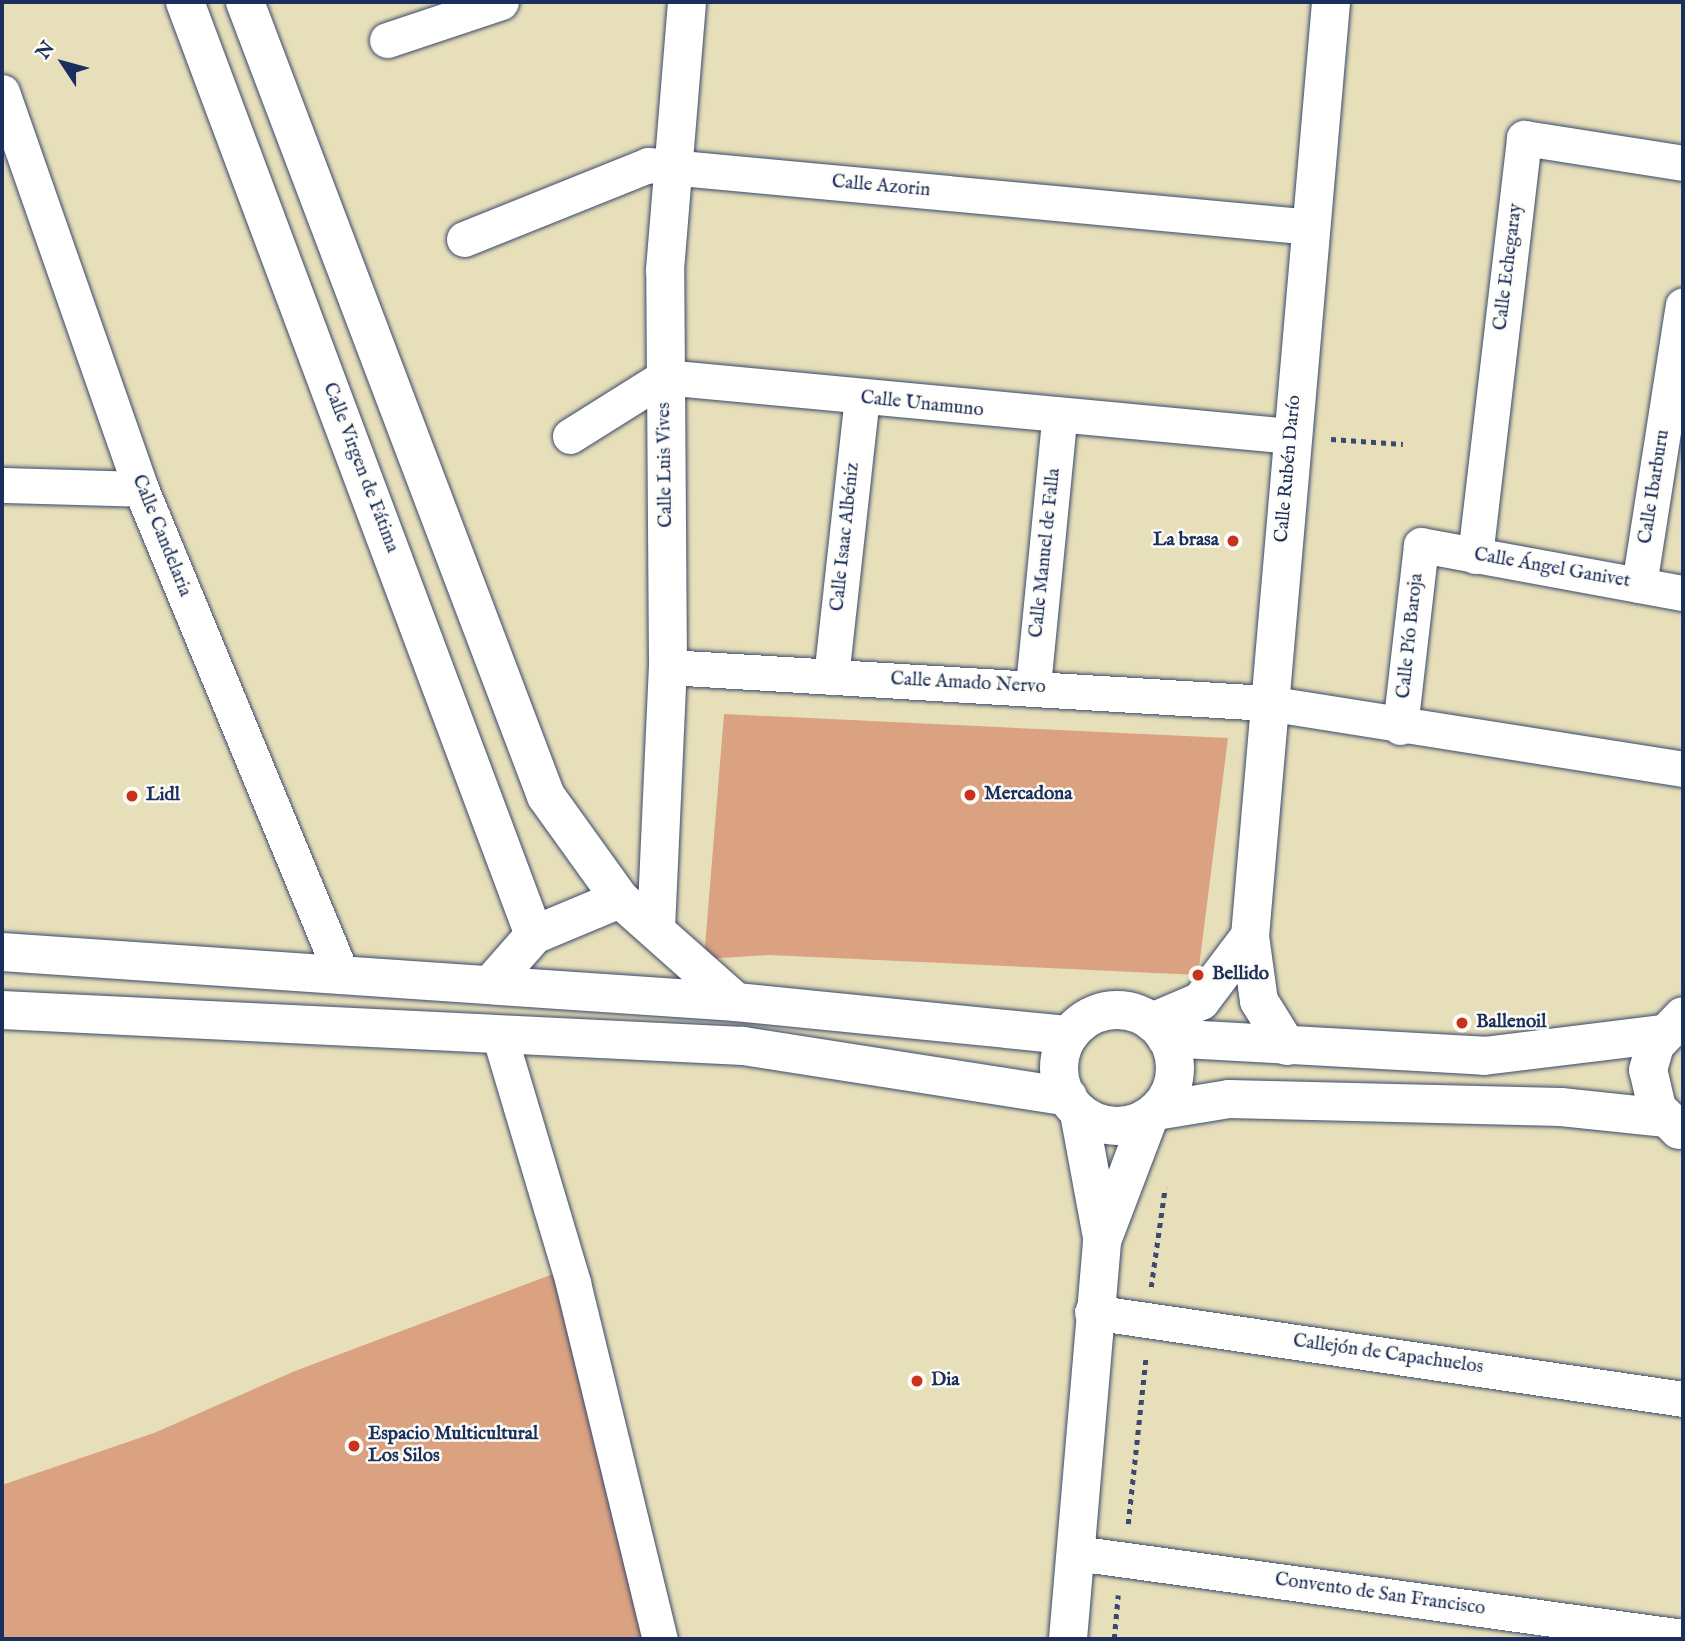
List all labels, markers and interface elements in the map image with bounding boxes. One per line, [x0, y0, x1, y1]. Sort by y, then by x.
north arrow [28, 28, 98, 98]
text: N [31, 37, 61, 64]
street label: Calle Azorin [831, 171, 931, 203]
street label: Calle Echegaray [1490, 202, 1528, 332]
street label: Calle Virgen de Fátima [317, 380, 403, 556]
street label: Calle Unamuno [859, 387, 985, 423]
street label: Calle Rubén Darío [1271, 394, 1307, 544]
street label: Calle Luis Vives [654, 402, 678, 528]
street label: Calle Ibarburu [1635, 428, 1675, 546]
street label: Calle Isaac Albéniz [827, 461, 865, 613]
street label: Calle Manuel de Falla [1026, 467, 1066, 639]
street label: Calle Candelaria [126, 472, 196, 600]
place label: La brasa [1153, 530, 1219, 552]
marker: La brasa [1225, 533, 1241, 549]
street label: Calle Ángel Ganivet [1472, 544, 1632, 594]
street label: Calle Pío Baroja [1393, 572, 1429, 700]
street label: Calle Amado Nervo [890, 669, 1046, 699]
place label: Mercadona [984, 784, 1072, 806]
place label: Lidl [146, 785, 180, 807]
marker: Mercadona [962, 787, 978, 803]
marker: Lidl [124, 788, 140, 804]
place label: Bellido [1212, 964, 1269, 986]
marker: Bellido [1190, 967, 1206, 983]
place label: Ballenoil [1476, 1012, 1546, 1034]
marker: Ballenoil [1454, 1015, 1470, 1031]
street label: Callejón de Capachuelos [1291, 1330, 1485, 1380]
place label: Dia [931, 1370, 960, 1392]
marker: Dia [909, 1373, 925, 1389]
place label: Espacio Multicultural Los Silos [368, 1424, 538, 1468]
marker: Espacio Multicultural Los Silos [346, 1438, 362, 1454]
street label: Convento de San Francisco [1273, 1569, 1487, 1621]

